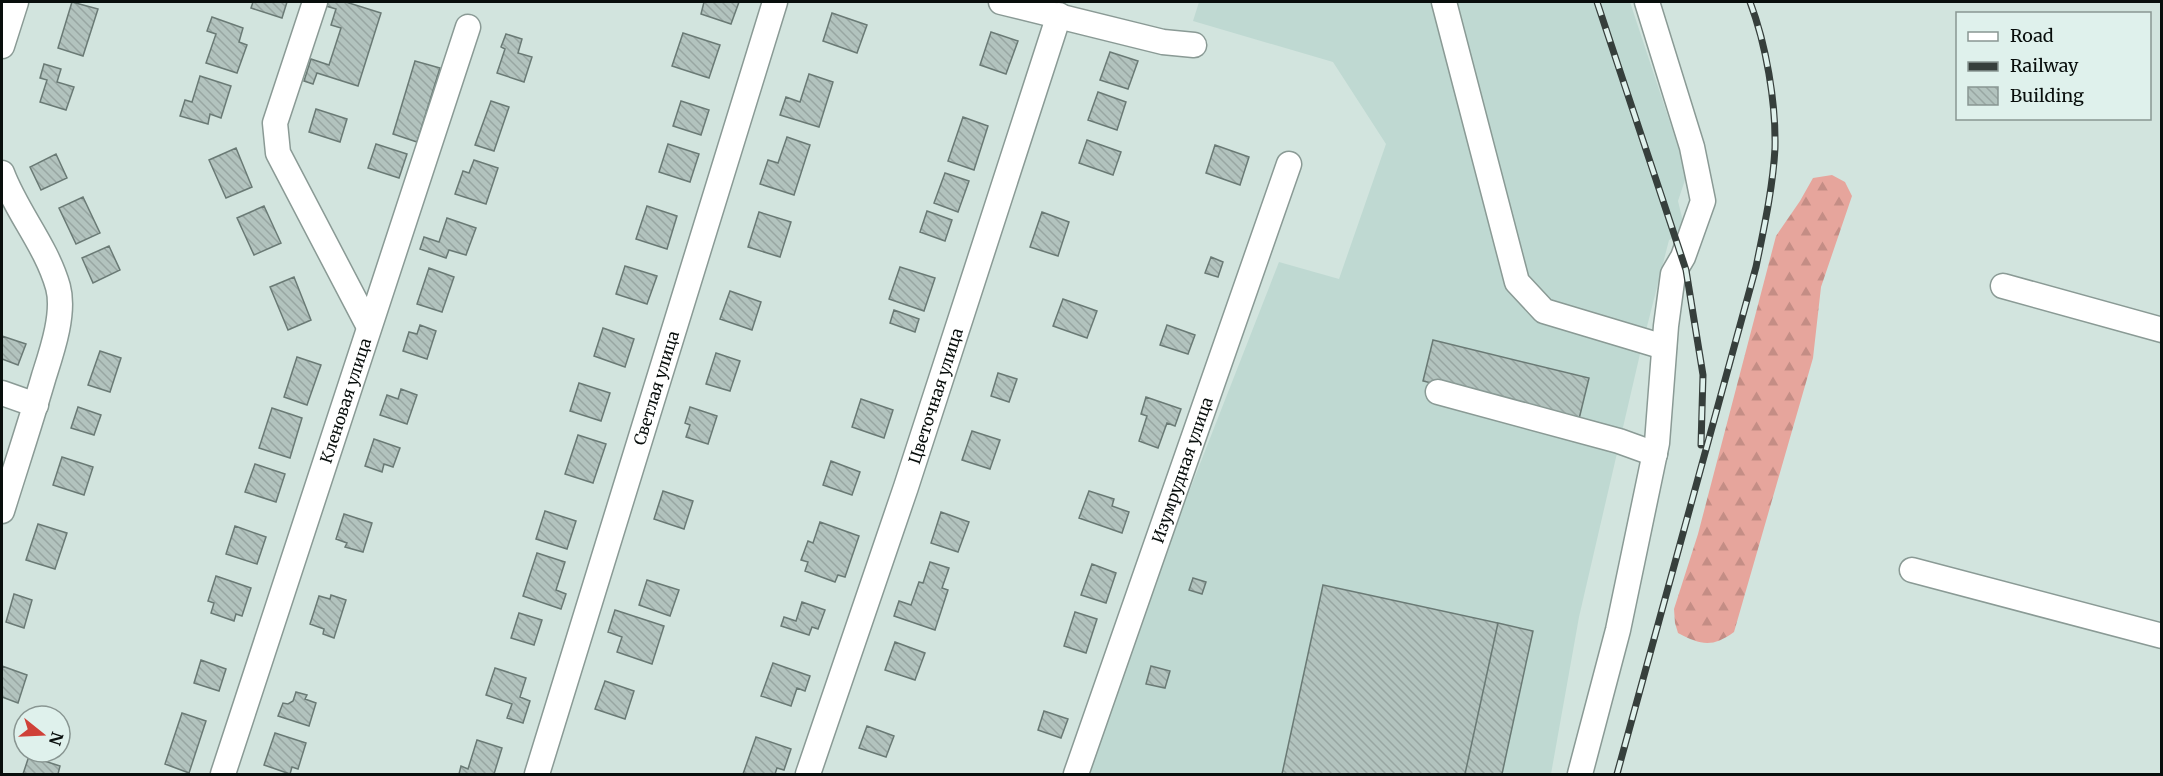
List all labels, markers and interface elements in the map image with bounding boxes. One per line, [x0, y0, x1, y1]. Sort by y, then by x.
legend [1956, 12, 2151, 120]
text: Road [2010, 24, 2054, 47]
text: Railway [2010, 54, 2079, 77]
text: Building [2010, 84, 2084, 107]
street label: Цветочная улица [904, 325, 967, 466]
street label: Светлая улица [629, 328, 683, 448]
street label: Кленовая улица [316, 335, 375, 466]
street label: Изумрудная улица [1147, 394, 1217, 546]
north arrow [12, 704, 72, 764]
text: N [45, 730, 68, 748]

